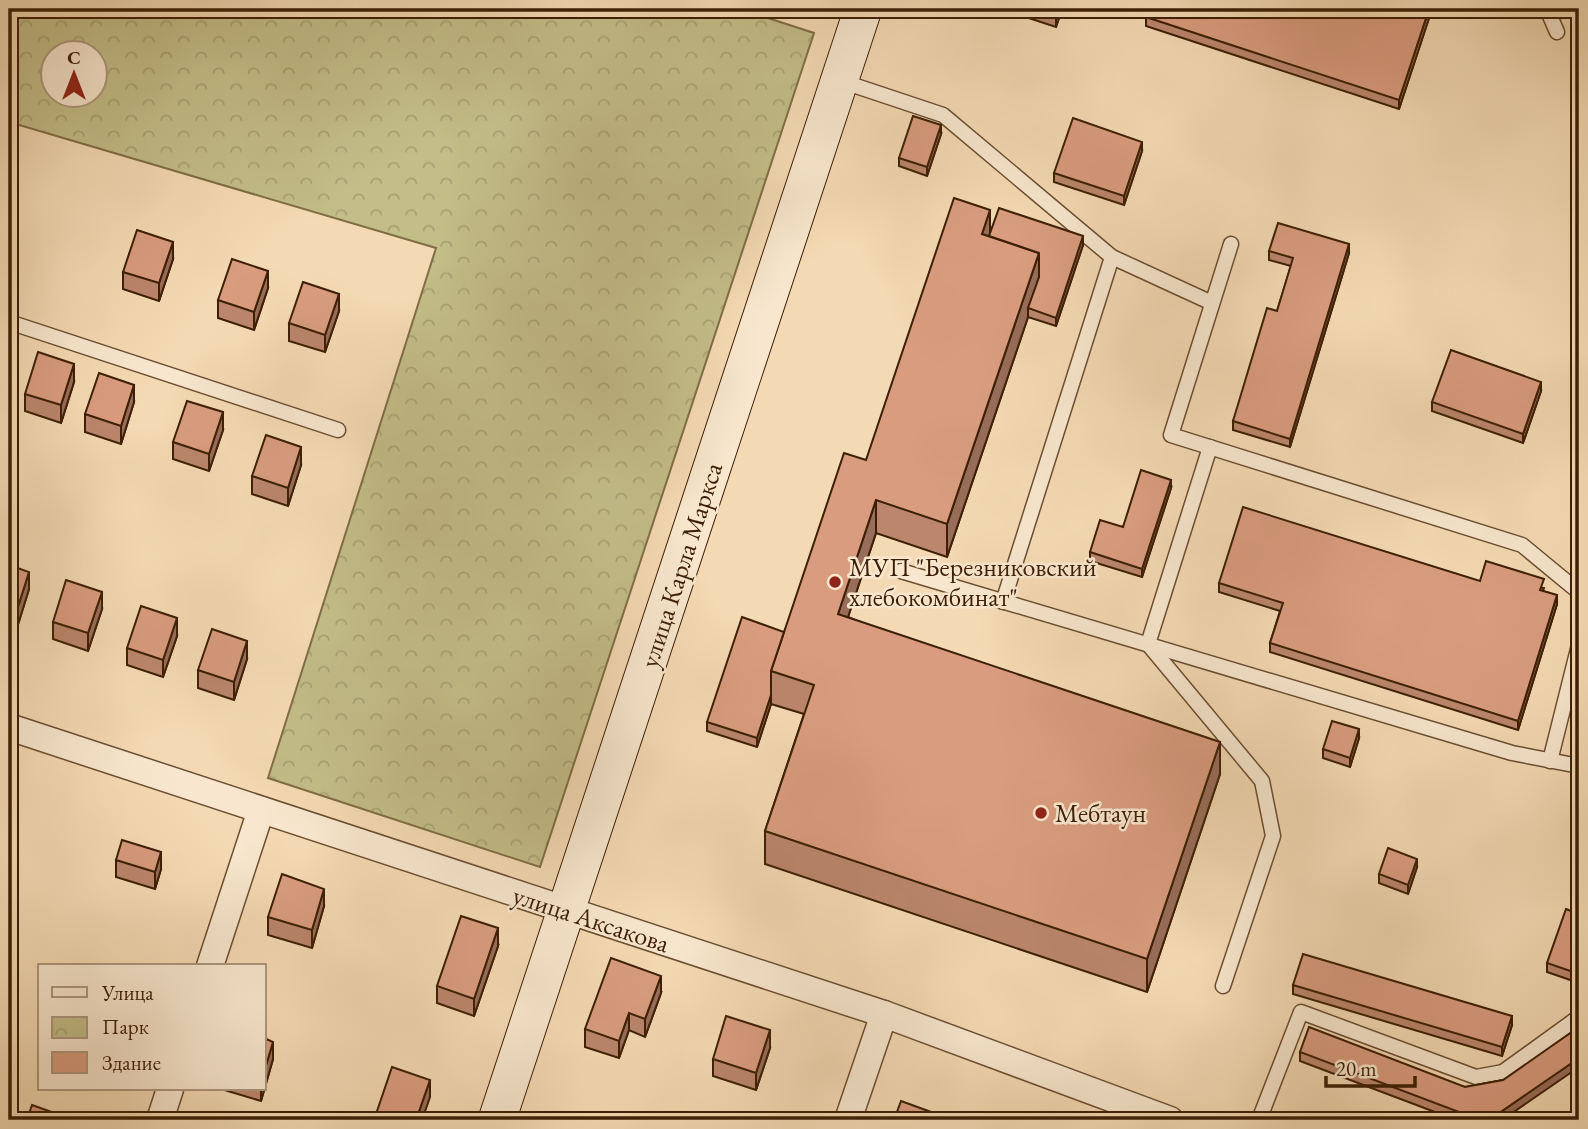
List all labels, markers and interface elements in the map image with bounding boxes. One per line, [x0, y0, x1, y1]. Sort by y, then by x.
north arrow [38, 38, 108, 108]
text: С [67, 45, 81, 70]
street label: улица Карла Маркса [632, 458, 730, 672]
place label: МУП "Березниковский хлебокомбинат" [849, 550, 1097, 614]
marker: МУП "Березниковский хлебокомбинат" [827, 574, 843, 590]
place label: Мебтаун [1055, 796, 1146, 830]
marker: Мебтаун [1033, 805, 1049, 821]
street label: улица Аксакова [508, 878, 674, 960]
legend [38, 964, 266, 1090]
text: Улица [101, 979, 154, 1006]
text: Парк [102, 1013, 149, 1040]
scale bar [1326, 1045, 1415, 1089]
text: Здание [102, 1049, 161, 1076]
text: 20 m [1336, 1055, 1377, 1082]

